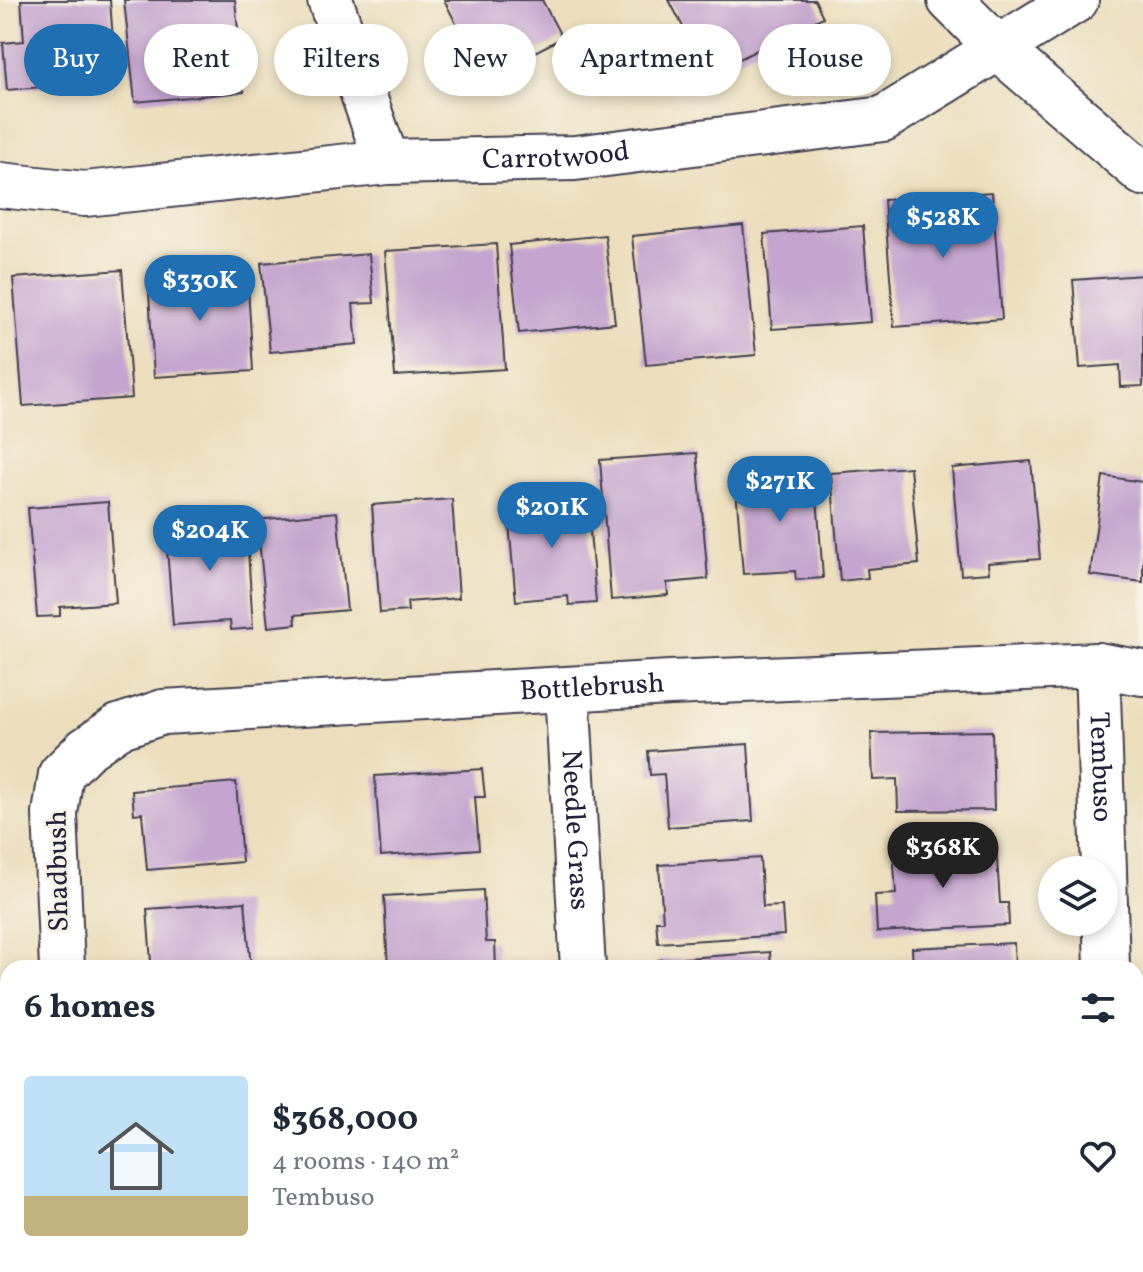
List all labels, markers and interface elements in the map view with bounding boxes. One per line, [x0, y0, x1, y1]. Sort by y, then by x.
chip: Buy [24, 24, 128, 96]
chip: Rent [144, 24, 258, 96]
chip: Filters [274, 24, 408, 96]
chip: New [424, 24, 536, 96]
chip: Apartment [552, 24, 742, 96]
chip: House [758, 24, 891, 96]
street label: Carrotwood [482, 132, 632, 179]
pin: $528K [887, 192, 999, 260]
text: $528K [906, 200, 980, 236]
pin: $330K [144, 255, 256, 323]
text: $330K [162, 263, 238, 299]
pin: $271K [724, 456, 836, 524]
text: $271K [745, 464, 815, 500]
pin: $201K [496, 482, 608, 550]
text: $201K [515, 490, 589, 526]
pin: $204K [154, 505, 266, 573]
text: $204K [171, 513, 249, 549]
street label: Bottlebrush [519, 664, 666, 711]
street label: Tembuso [1079, 711, 1122, 823]
street label: Needle Grass [551, 749, 599, 911]
street label: Shadbush [38, 810, 80, 932]
pin: $368K [887, 822, 999, 890]
text: $368K [905, 830, 981, 866]
map controls [1038, 856, 1118, 936]
button: layers [1038, 856, 1118, 936]
text: 6 homes [24, 985, 156, 1032]
icon: filters [1076, 986, 1120, 1030]
text: $368,000 [272, 1097, 418, 1144]
icon: home [88, 1108, 184, 1204]
icon: heart [1076, 1134, 1120, 1178]
text: 4 rooms · 140 m² [272, 1144, 459, 1180]
text: Tembuso [272, 1180, 375, 1216]

